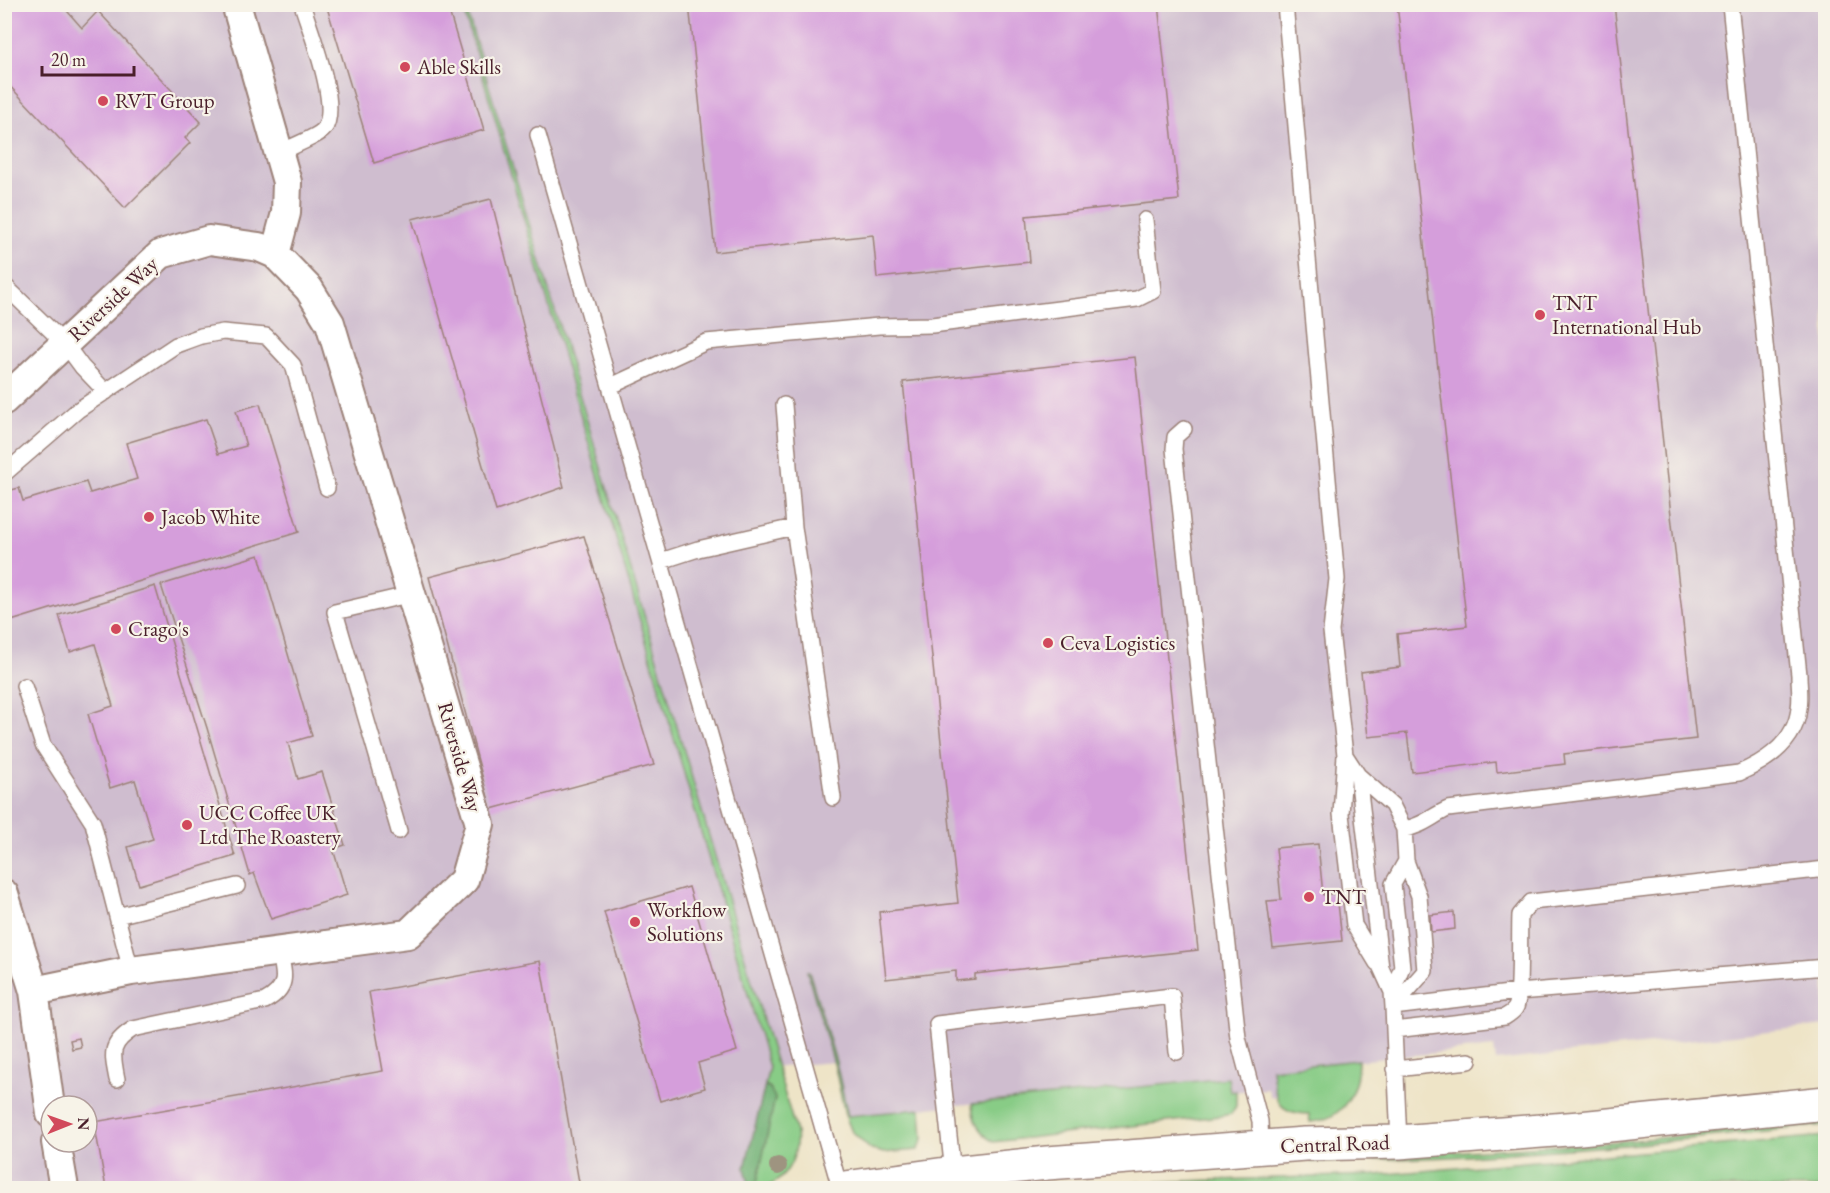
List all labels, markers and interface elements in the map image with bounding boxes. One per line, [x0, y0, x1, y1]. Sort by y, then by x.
scale bar [42, 39, 134, 77]
text: 20 m [51, 48, 86, 71]
place label: Able Skills [416, 53, 501, 80]
marker: Able Skills [398, 60, 412, 74]
place label: RVT Group [115, 87, 215, 114]
marker: RVT Group [96, 94, 110, 108]
street label: Riverside Way [62, 250, 164, 347]
place label: TNT International Hub [1552, 289, 1701, 340]
marker: TNT International Hub [1533, 308, 1547, 322]
place label: Jacob White [159, 503, 260, 530]
marker: Jacob White [142, 510, 156, 524]
place label: Crago's [128, 615, 189, 642]
marker: Crago's [109, 622, 123, 636]
place label: Ceva Logistics [1060, 629, 1176, 656]
marker: Ceva Logistics [1041, 636, 1055, 650]
street label: Riverside Way [432, 699, 489, 816]
place label: UCC Coffee UK Ltd The Roastery [199, 799, 342, 850]
marker: UCC Coffee UK Ltd The Roastery [180, 818, 194, 832]
place label: TNT [1321, 883, 1367, 910]
marker: TNT [1302, 890, 1316, 904]
place label: Workflow Solutions [647, 896, 727, 947]
marker: Workflow Solutions [628, 915, 642, 929]
north arrow [39, 1094, 99, 1154]
text: N [73, 1117, 94, 1130]
street label: Central Road [1280, 1128, 1390, 1159]

